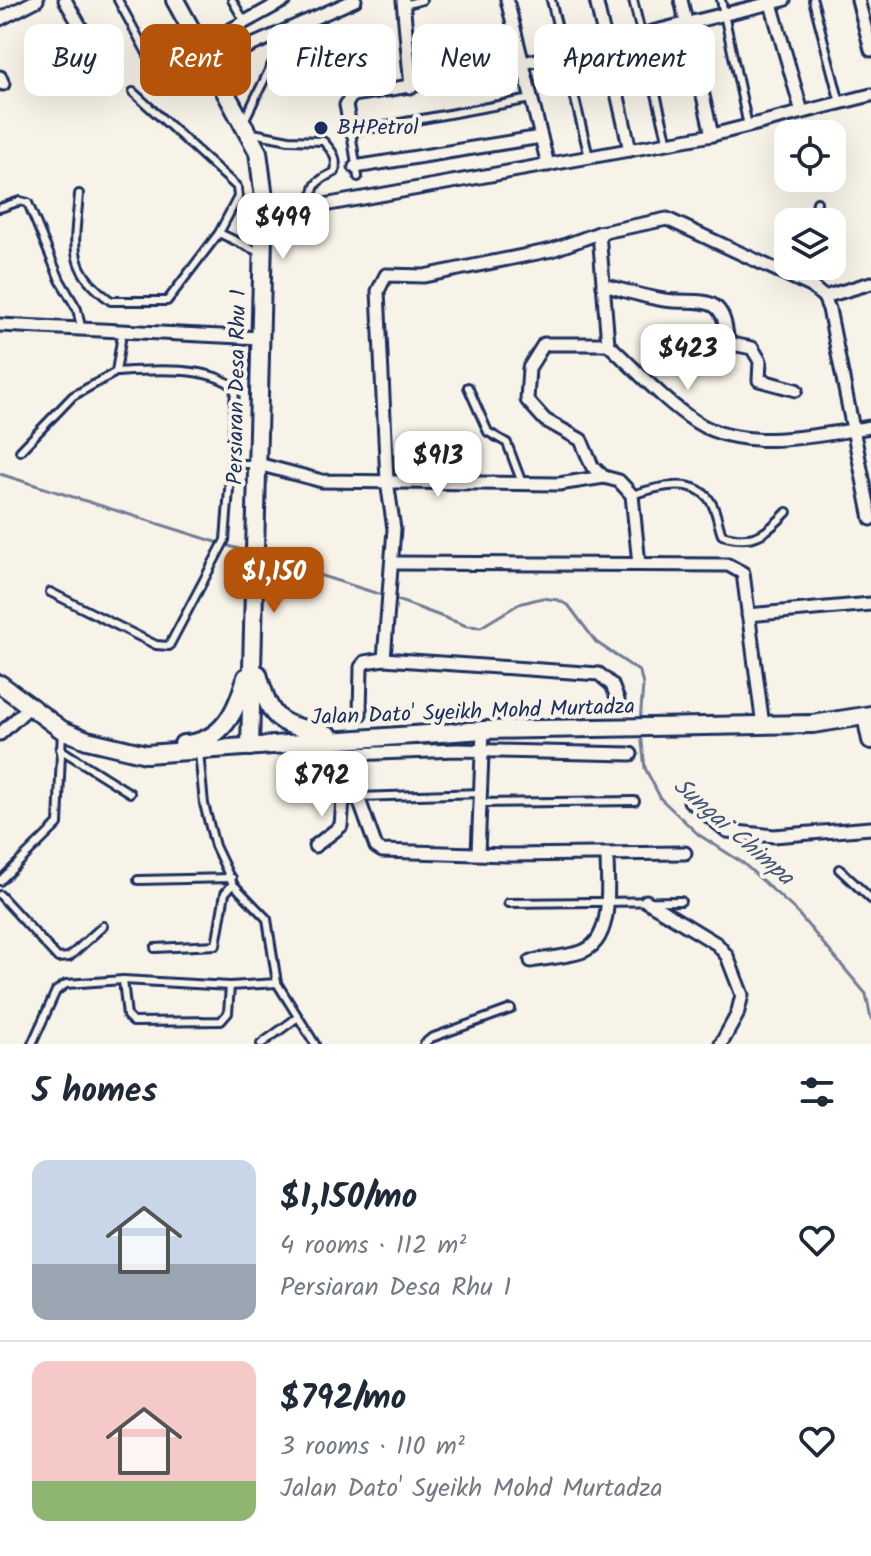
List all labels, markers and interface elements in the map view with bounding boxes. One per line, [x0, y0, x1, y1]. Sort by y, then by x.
chip: Buy [24, 24, 124, 96]
chip: Rent [140, 24, 251, 96]
chip: Filters [267, 24, 396, 96]
chip: New [412, 24, 518, 96]
chip: Apartment [534, 24, 715, 96]
place label: BHPetrol [337, 111, 419, 146]
marker: BHPetrol [312, 119, 330, 137]
map controls [774, 120, 846, 280]
button: locate [774, 120, 846, 192]
pin: $499 [236, 193, 330, 261]
text: $499 [255, 198, 311, 240]
button: layers [774, 208, 846, 280]
street label: Persiaran Desa Rhu 1 [219, 289, 257, 485]
pin: $423 [641, 324, 735, 392]
text: $423 [659, 329, 717, 371]
pin: $913 [391, 431, 485, 499]
text: $913 [413, 436, 463, 478]
pin: $1,150 [209, 547, 339, 615]
text: $1,150 [242, 552, 306, 594]
street label: Jalan Dato' Syeikh Mohd Murtadza [311, 690, 635, 736]
pin: $792 [275, 751, 369, 819]
text: $792 [294, 756, 350, 798]
water label: Sungai Chimpa [664, 768, 804, 897]
text: 5 homes [32, 1065, 157, 1119]
icon: filters [795, 1070, 839, 1114]
text: $1,150/mo [280, 1171, 417, 1225]
icon: home [96, 1192, 192, 1288]
icon: heart [795, 1218, 839, 1262]
text: 4 rooms · 112 m² [280, 1225, 466, 1267]
text: Persiaran Desa Rhu 1 [280, 1267, 511, 1309]
text: $792/mo [280, 1372, 406, 1426]
icon: home [96, 1393, 192, 1489]
icon: heart [795, 1419, 839, 1463]
text: 3 rooms · 110 m² [280, 1426, 465, 1468]
text: Jalan Dato' Syeikh Mohd Murtadza [280, 1468, 663, 1510]

